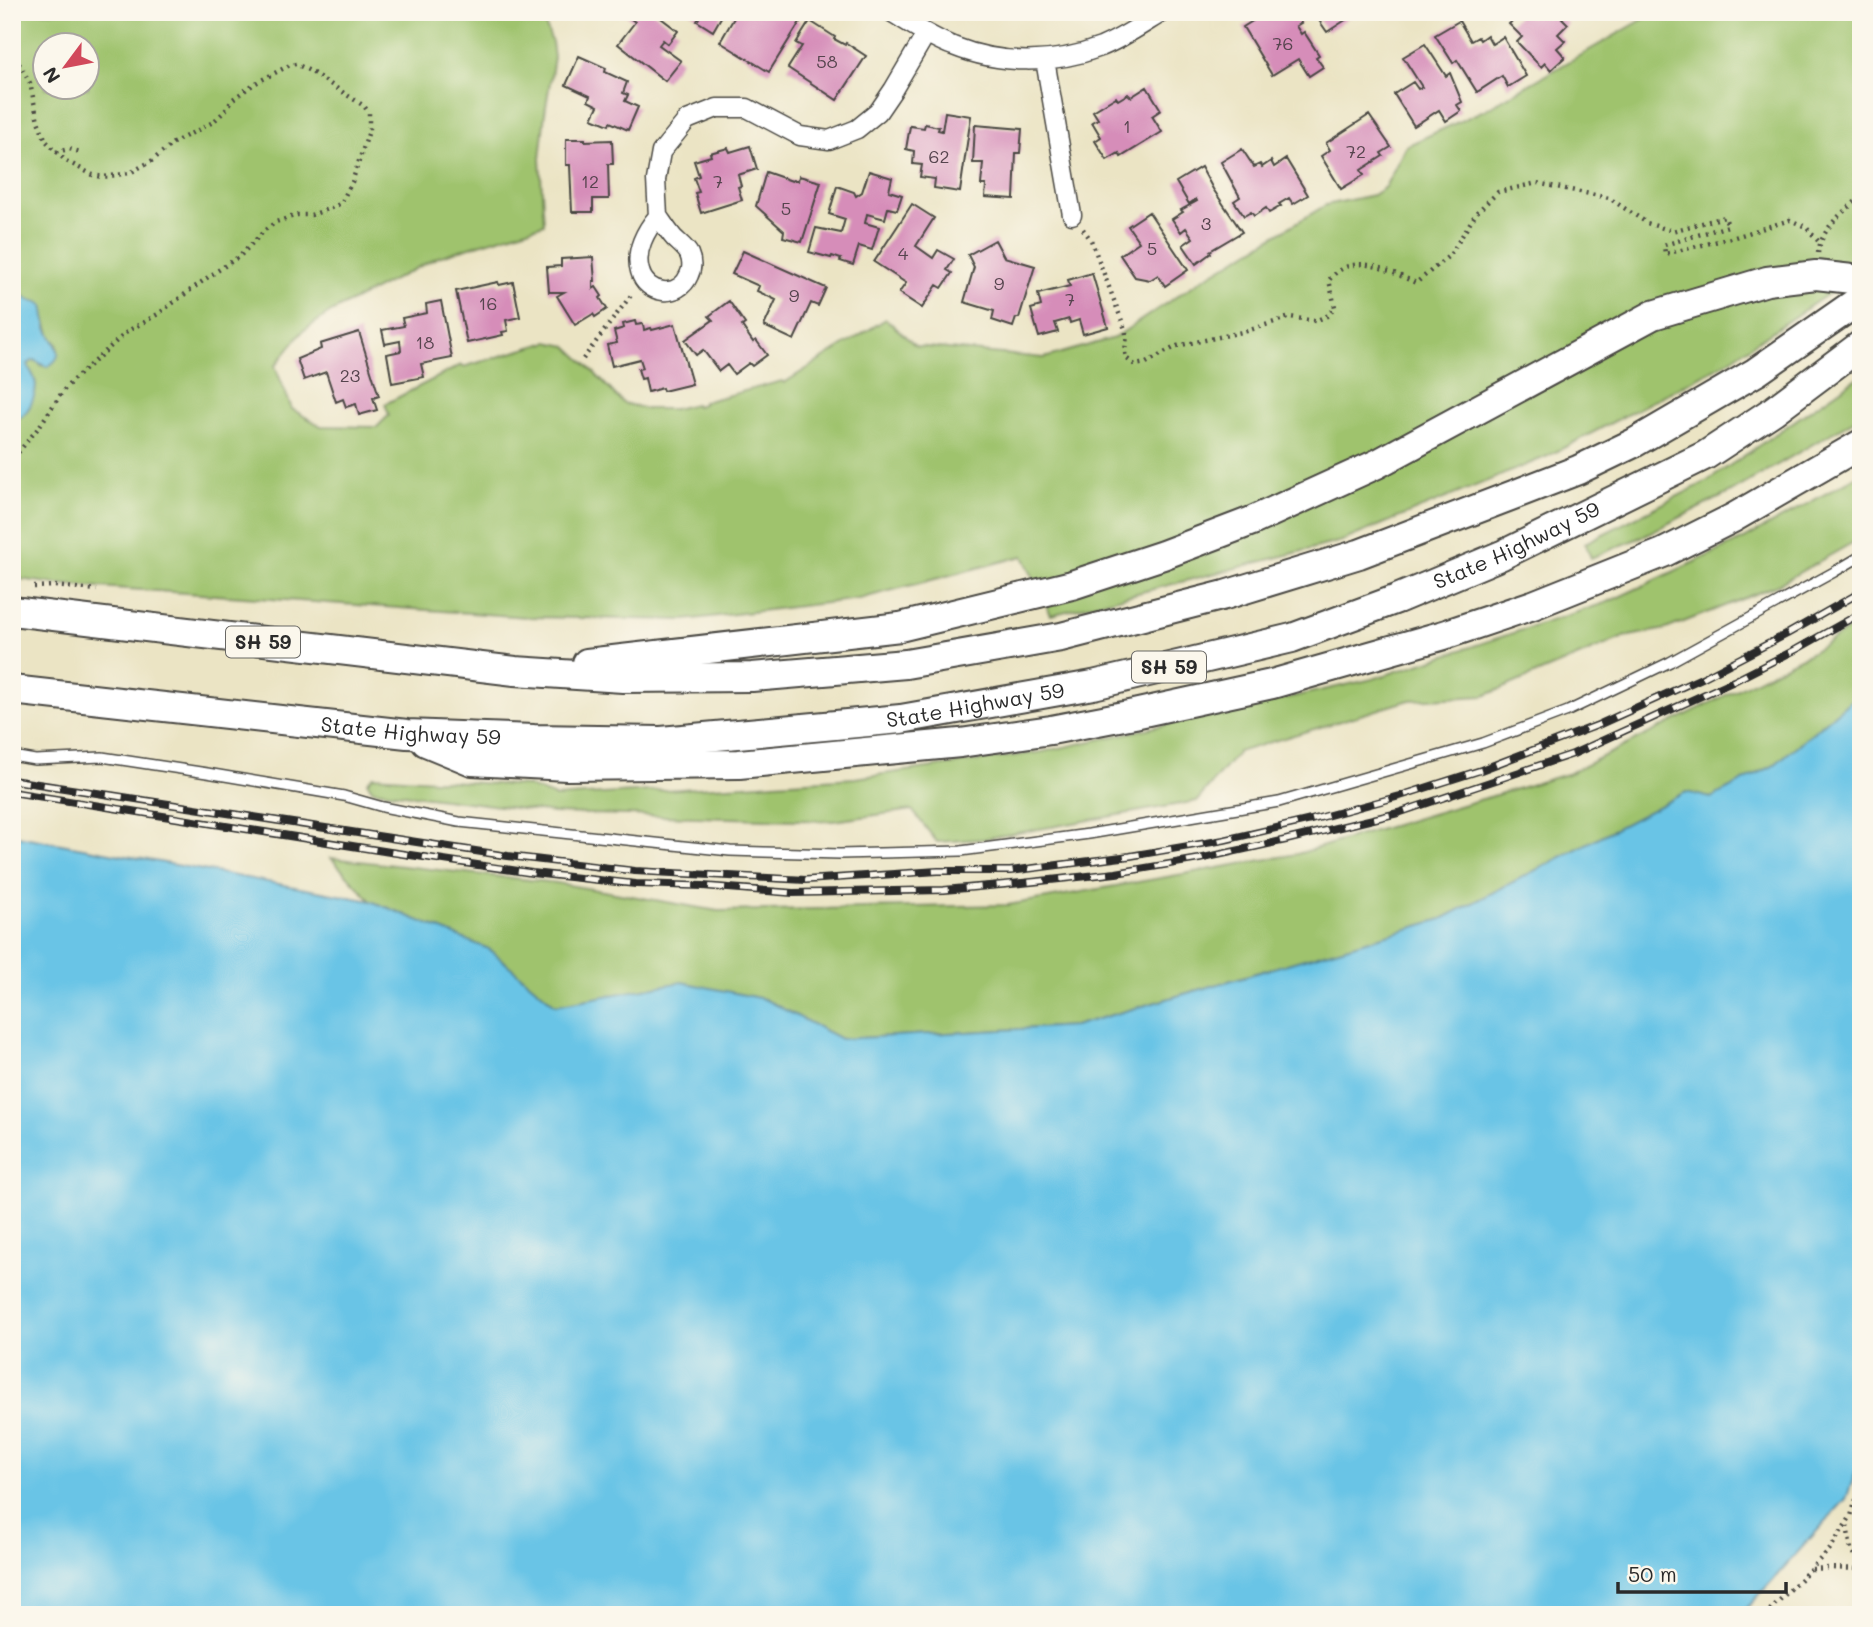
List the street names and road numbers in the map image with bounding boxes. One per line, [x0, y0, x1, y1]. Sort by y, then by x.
street label: State Highway 59 [1429, 494, 1604, 594]
road number: SH 59 [226, 626, 300, 657]
road number: SH 59 [1132, 652, 1206, 682]
street label: State Highway 59 [885, 675, 1066, 732]
street label: State Highway 59 [320, 710, 501, 750]

